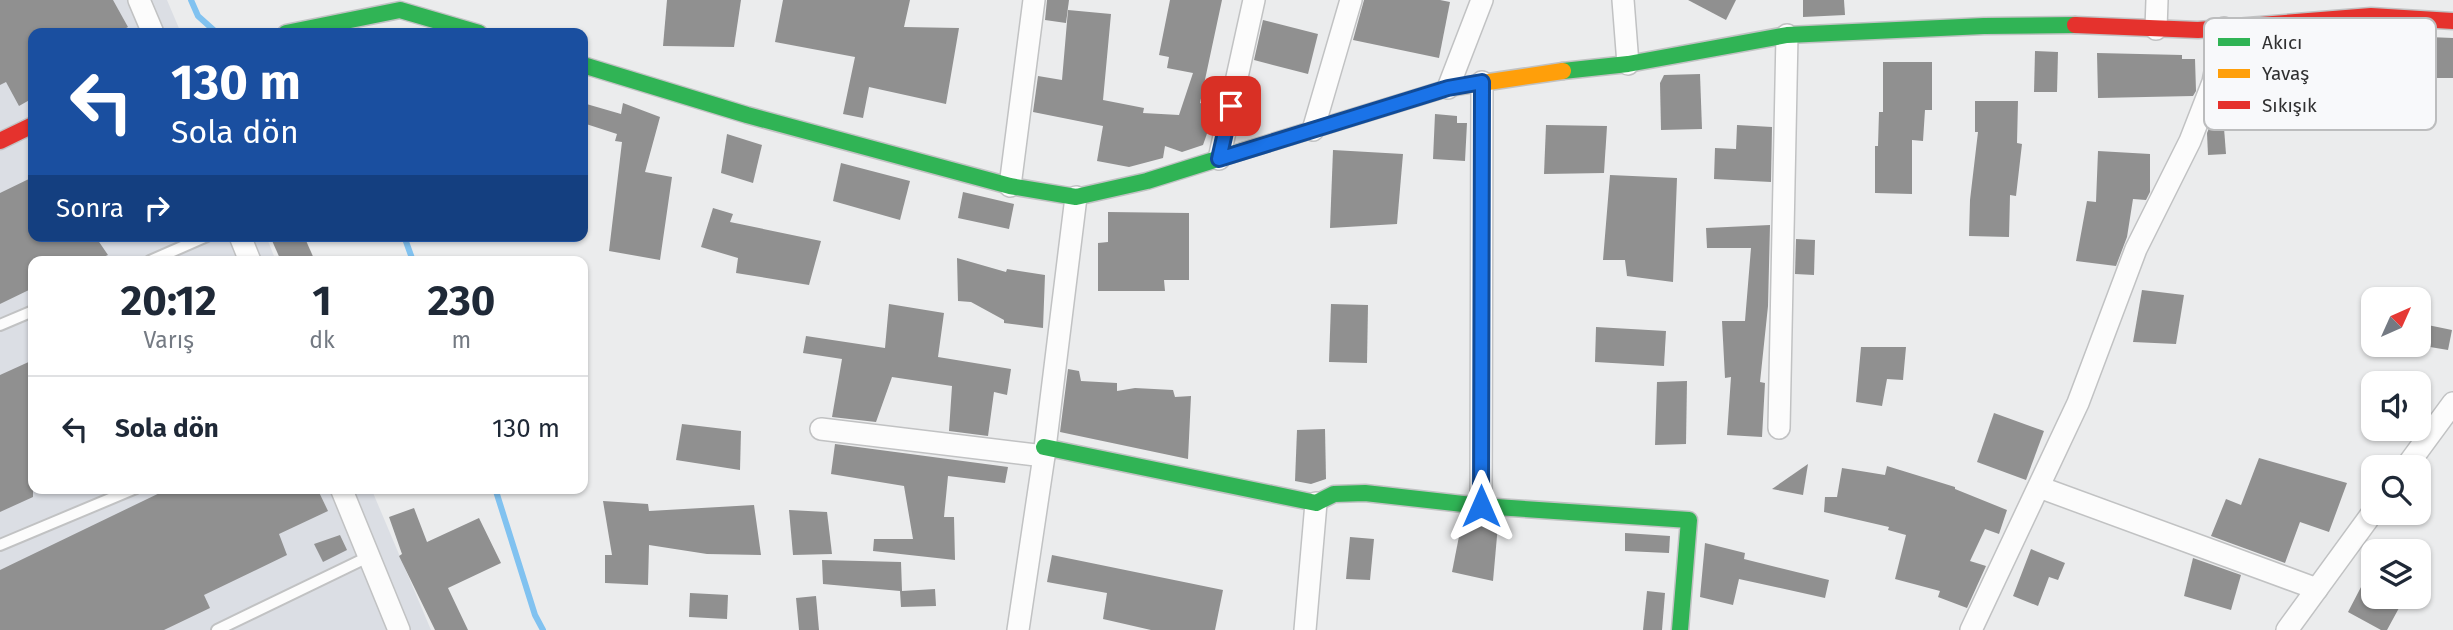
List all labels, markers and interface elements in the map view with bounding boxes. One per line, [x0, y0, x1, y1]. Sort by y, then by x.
legend [2204, 18, 2436, 130]
text: Akıcı [2262, 31, 2302, 54]
text: 130 m [171, 53, 301, 112]
icon: left [56, 56, 147, 147]
text: Yavaş [2262, 62, 2309, 85]
pin [1201, 76, 1261, 136]
icon: arrive [1212, 87, 1250, 125]
text: Sıkışık [2262, 94, 2317, 117]
text: Sola dön [171, 113, 299, 151]
icon: right [138, 189, 176, 227]
text: Sonra [56, 193, 124, 224]
text: 20:12 [121, 276, 217, 326]
text: 1 [312, 276, 332, 326]
text: 230 [427, 276, 495, 326]
north arrow [2361, 287, 2431, 357]
map controls [2361, 287, 2431, 609]
text: Varış [143, 326, 194, 354]
text: dk [309, 326, 335, 354]
text: m [452, 326, 471, 354]
button: sound [2361, 371, 2431, 441]
icon: left [56, 410, 94, 448]
text: Sola dön [115, 413, 219, 444]
text: 130 m [492, 413, 560, 444]
button: search [2361, 455, 2431, 525]
position arrow [1444, 469, 1518, 543]
button: layers [2361, 539, 2431, 609]

